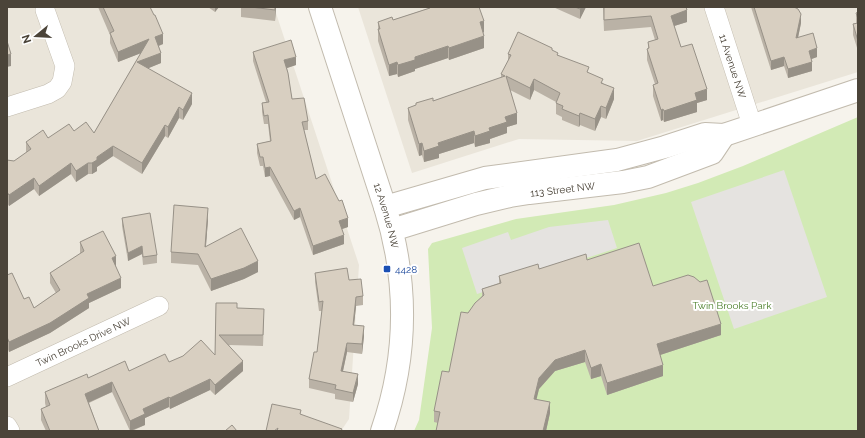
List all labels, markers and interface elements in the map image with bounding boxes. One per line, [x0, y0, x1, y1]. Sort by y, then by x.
north arrow [16, 16, 56, 56]
text: N [19, 33, 34, 45]
street label: 11 Avenue NW [717, 33, 748, 100]
street label: 113 Street NW [530, 180, 596, 199]
street label: 12 Avenue NW [372, 182, 401, 250]
marker: 4428 [382, 264, 392, 274]
place label: 4428 [395, 264, 417, 275]
park label: Twin Brooks Park [693, 300, 772, 311]
street label: Twin Brooks Drive NW [34, 315, 133, 369]

